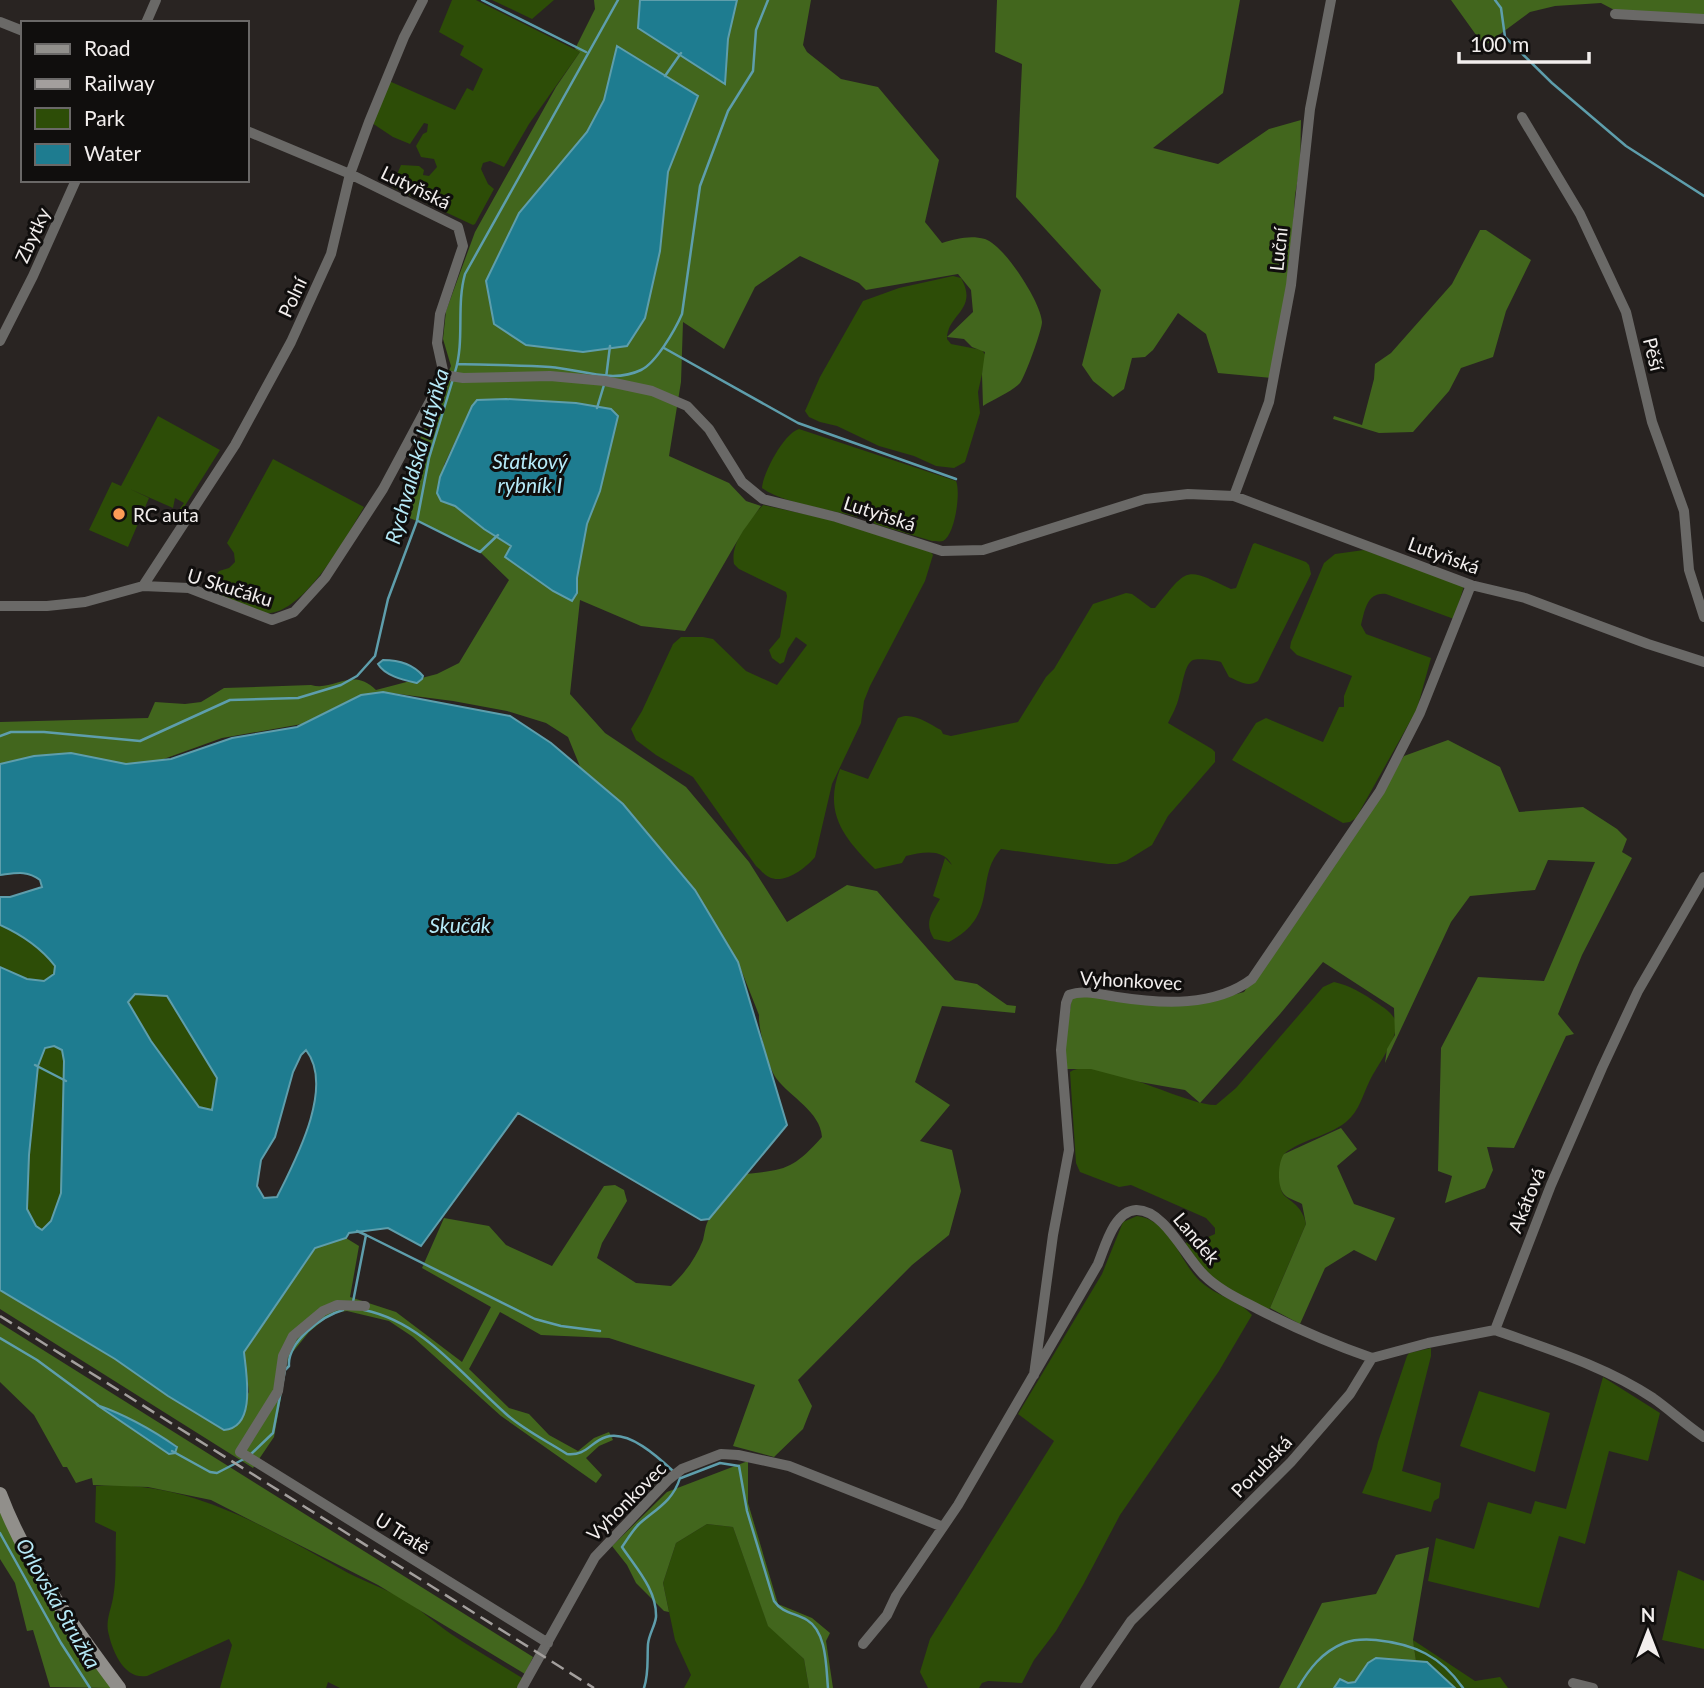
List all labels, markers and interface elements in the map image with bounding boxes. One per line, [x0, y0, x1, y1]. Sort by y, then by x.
legend [21, 21, 248, 182]
scale bar [1459, 21, 1588, 65]
text: 100 m [1470, 31, 1529, 56]
text: Road [84, 35, 131, 60]
text: Railway [84, 70, 155, 95]
text: Park [84, 105, 125, 130]
text: Water [84, 140, 141, 165]
street label: Lutyňská [378, 160, 454, 214]
street label: Zbytky [10, 204, 54, 266]
street label: Luční [1264, 224, 1292, 272]
street label: Polní [273, 272, 312, 321]
street label: Pěší [1639, 335, 1670, 375]
water label: Rychvaldská Lutyňka [379, 365, 453, 547]
water label: Statkový rybník I [492, 448, 569, 497]
street label: Lutyňská [841, 491, 919, 535]
place label: RC auta [133, 503, 199, 526]
marker: RC auta [111, 506, 127, 522]
street label: Lutyňská [1405, 531, 1483, 579]
street label: U Skučáku [185, 563, 275, 611]
water label: Skučák [429, 912, 492, 937]
street label: Vyhonkovec [1079, 966, 1183, 994]
street label: Akátová [1503, 1164, 1549, 1236]
street label: Landek [1169, 1208, 1225, 1269]
street label: Porubská [1226, 1430, 1296, 1502]
street label: Vyhonkovec [582, 1457, 670, 1545]
street label: U Tratě [371, 1507, 435, 1559]
water label: Orlovská Stružka [12, 1533, 106, 1673]
north arrow [1613, 1597, 1683, 1667]
text: N [1641, 1603, 1655, 1626]

